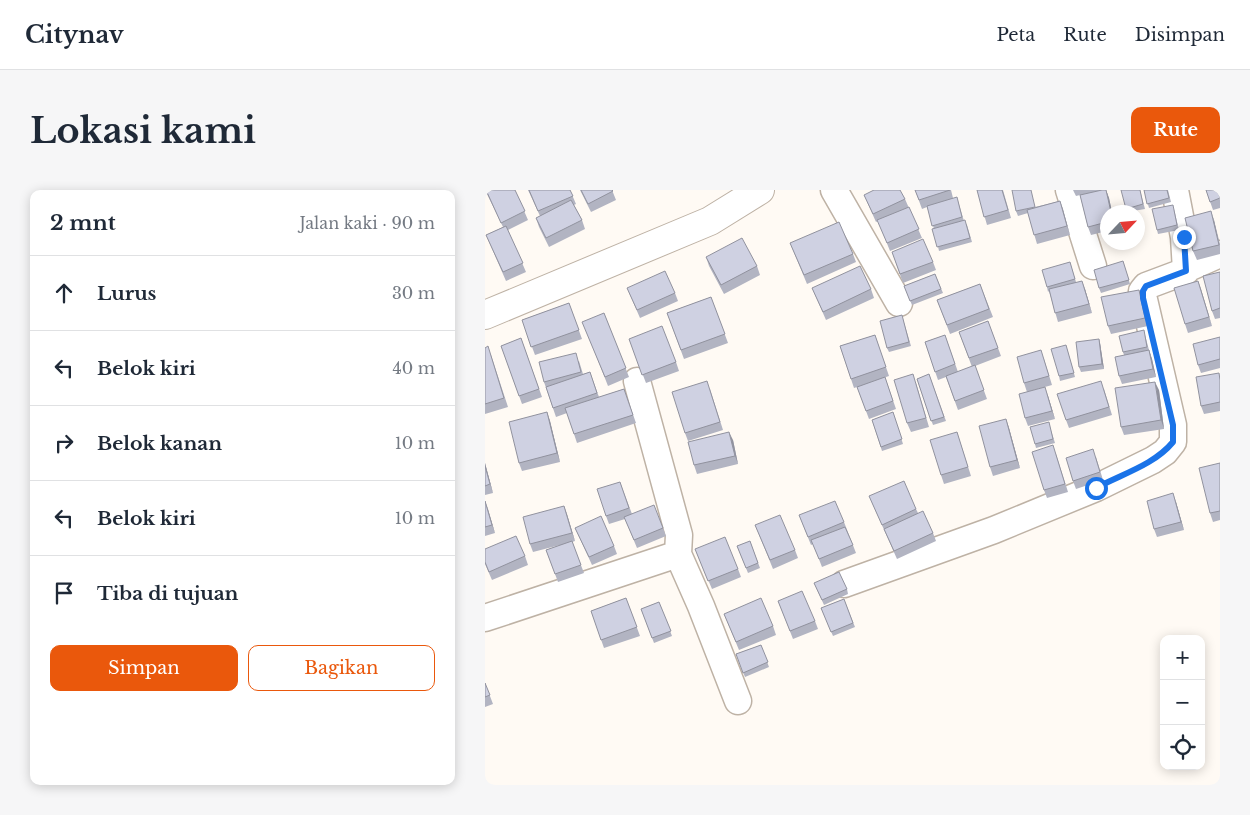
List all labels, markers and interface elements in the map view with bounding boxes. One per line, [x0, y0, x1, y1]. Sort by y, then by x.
text: Citynav [25, 20, 124, 49]
text: Peta [996, 24, 1035, 46]
text: Rute [1063, 24, 1107, 46]
text: Disimpan [1135, 24, 1225, 46]
button: Rute [1131, 107, 1220, 153]
text: Lokasi kami [30, 109, 256, 152]
north arrow [1100, 205, 1145, 250]
text: 2 mnt [50, 210, 116, 236]
text: Jalan kaki · 90 m [299, 213, 435, 233]
route end [1173, 226, 1196, 249]
icon: ahead [50, 279, 78, 307]
text: Lurus [97, 282, 156, 305]
text: 30 m [392, 283, 435, 303]
icon: left [50, 354, 78, 382]
text: Belok kiri [97, 357, 196, 380]
text: 40 m [392, 358, 435, 378]
icon: right [50, 429, 78, 457]
text: Belok kanan [97, 432, 222, 455]
text: 10 m [395, 433, 435, 453]
route start [1085, 477, 1108, 500]
icon: left [50, 504, 78, 532]
text: Belok kiri [97, 507, 196, 530]
text: 10 m [395, 508, 435, 528]
icon: arrive [50, 579, 78, 607]
text: Tiba di tujuan [97, 582, 238, 605]
map controls [1160, 635, 1205, 770]
button: + [1160, 635, 1205, 680]
button: Simpan [50, 645, 238, 691]
button: Bagikan [248, 645, 435, 691]
button: − [1160, 680, 1205, 725]
button: locate [1160, 725, 1205, 770]

